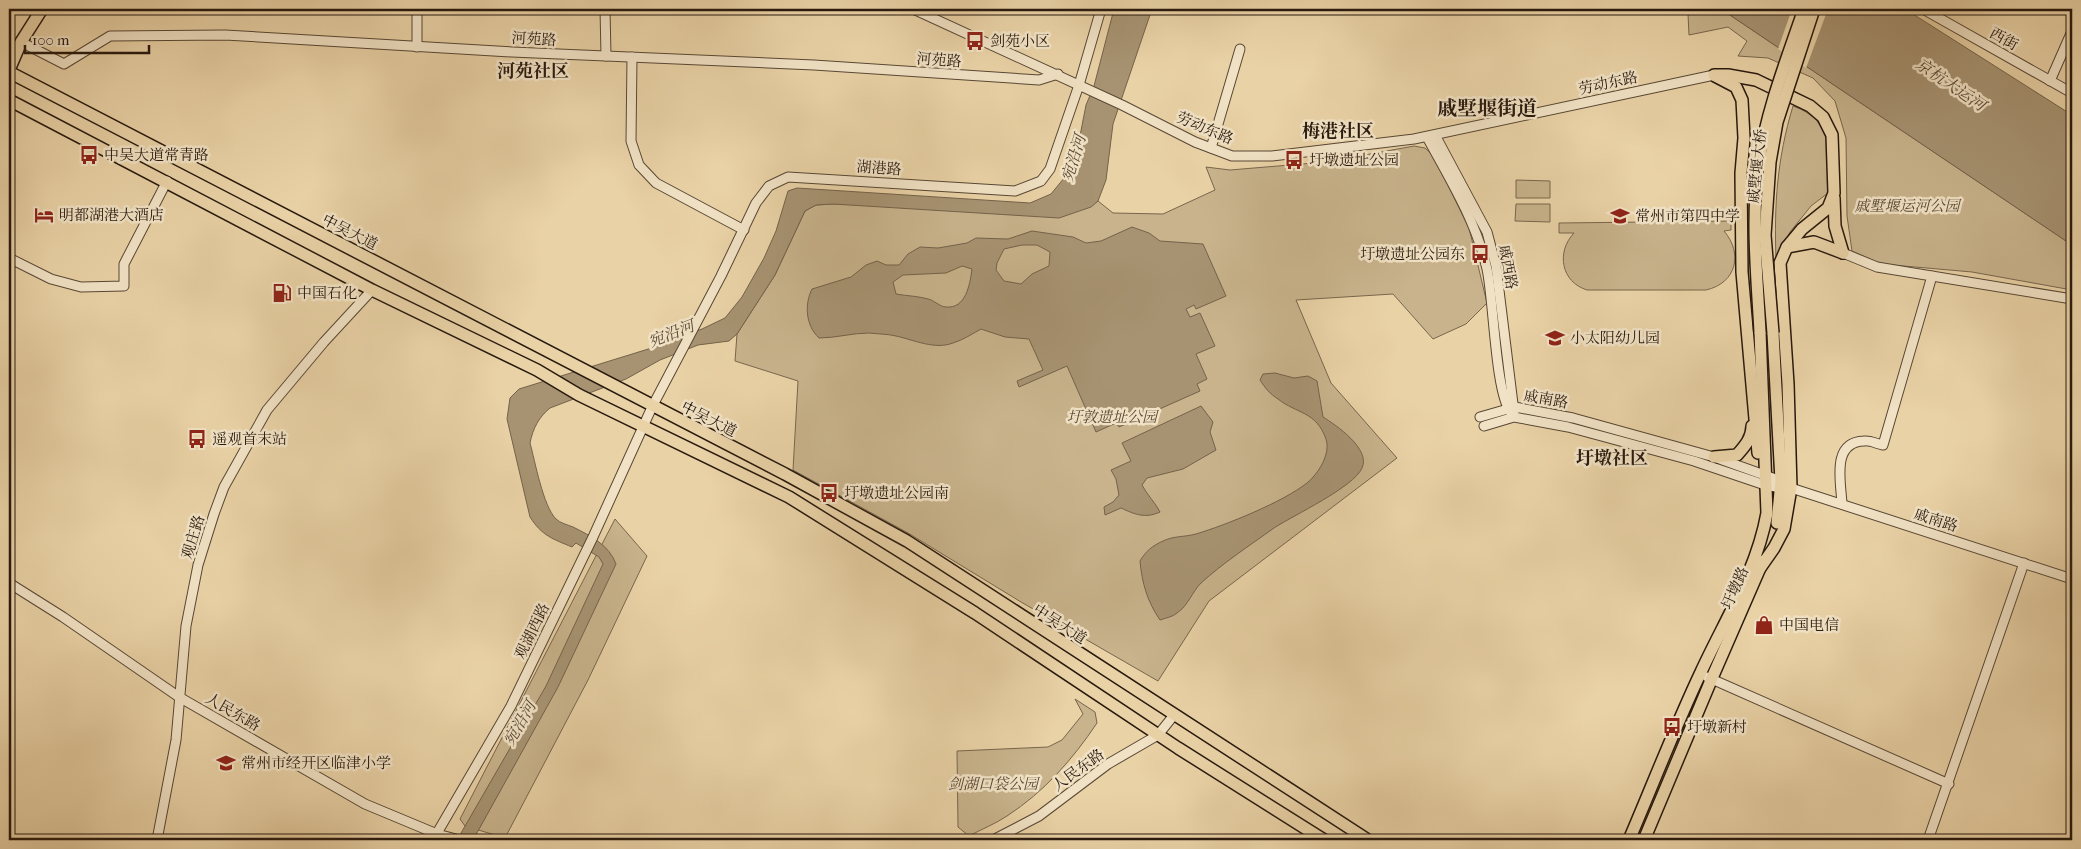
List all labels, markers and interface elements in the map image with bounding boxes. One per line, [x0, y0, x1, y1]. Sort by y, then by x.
scale bar [25, 22, 149, 54]
street label: 西街 [1987, 24, 2021, 54]
street label: 河苑路 [511, 29, 557, 49]
bus stop icon: 剑苑小区 [964, 30, 986, 52]
text: 100 m [32, 31, 70, 49]
place label: 剑苑小区 [990, 32, 1050, 50]
street label: 河苑路 [916, 49, 962, 71]
water label: 京杭大运河 [1912, 54, 1992, 116]
district label: 河苑社区 [497, 61, 569, 82]
street label: 劳动东路 [1577, 68, 1639, 98]
district label: 戚墅堰街道 [1437, 97, 1537, 120]
street label: 劳动东路 [1174, 108, 1236, 148]
district label: 梅港社区 [1302, 121, 1374, 142]
street label: 戚墅堰大桥 [1744, 128, 1770, 204]
water label: 宛沿河 [1057, 130, 1090, 184]
bus stop icon: 中吴大道常青路 [78, 144, 100, 166]
place label: 中吴大道常青路 [104, 146, 209, 164]
bus stop icon: 圩墩遗址公园 [1283, 149, 1305, 171]
place label: 圩墩遗址公园 [1309, 151, 1399, 169]
street label: 湖港路 [856, 157, 902, 179]
park label: 戚墅堰运河公园 [1854, 197, 1961, 215]
hotel icon: 明都湖港大酒店 [33, 204, 55, 226]
school or university icon: 常州市第四中学 [1609, 205, 1631, 227]
place label: 明都湖港大酒店 [59, 206, 164, 224]
place label: 常州市第四中学 [1635, 207, 1740, 225]
street label: 中吴大道 [319, 210, 381, 254]
bus stop icon: 圩墩遗址公园东 [1469, 243, 1491, 265]
street label: 戚西路 [1495, 243, 1521, 291]
place label: 圩墩遗址公园东 [1360, 245, 1465, 263]
fuel station icon: 中国石化 [271, 282, 293, 304]
place label: 中国石化 [297, 284, 357, 302]
water label: 宛沿河 [645, 315, 700, 351]
school or university icon: 小太阳幼儿园 [1544, 327, 1566, 349]
place label: 小太阳幼儿园 [1570, 329, 1660, 347]
street label: 戚南路 [1522, 386, 1570, 412]
street label: 中吴大道 [678, 397, 740, 441]
park label: 圩敦遗址公园 [1067, 408, 1159, 426]
bus stop icon: 遥观首末站 [186, 428, 208, 450]
place label: 遥观首末站 [212, 430, 287, 448]
district label: 圩墩社区 [1576, 448, 1648, 469]
bus stop icon: 圩墩遗址公园南 [818, 482, 840, 504]
place label: 圩墩遗址公园南 [844, 484, 949, 502]
street label: 戚南路 [1912, 504, 1960, 536]
street label: 观庄路 [178, 513, 208, 561]
street label: 圩墩路 [1718, 564, 1752, 612]
street label: 观湖西路 [511, 600, 553, 662]
street label: 中吴大道 [1030, 600, 1090, 648]
shop icon: 中国电信 [1753, 614, 1775, 636]
place label: 中国电信 [1779, 616, 1839, 634]
street label: 人民东路 [203, 689, 263, 735]
water label: 宛沿河 [499, 695, 541, 749]
bus stop icon: 圩墩新村 [1661, 716, 1683, 738]
place label: 圩墩新村 [1687, 718, 1747, 736]
street label: 人民东路 [1048, 745, 1108, 795]
school or university icon: 常州市经开区临津小学 [215, 752, 237, 774]
place label: 常州市经开区临津小学 [241, 754, 391, 772]
park label: 剑湖口袋公园 [948, 775, 1040, 793]

